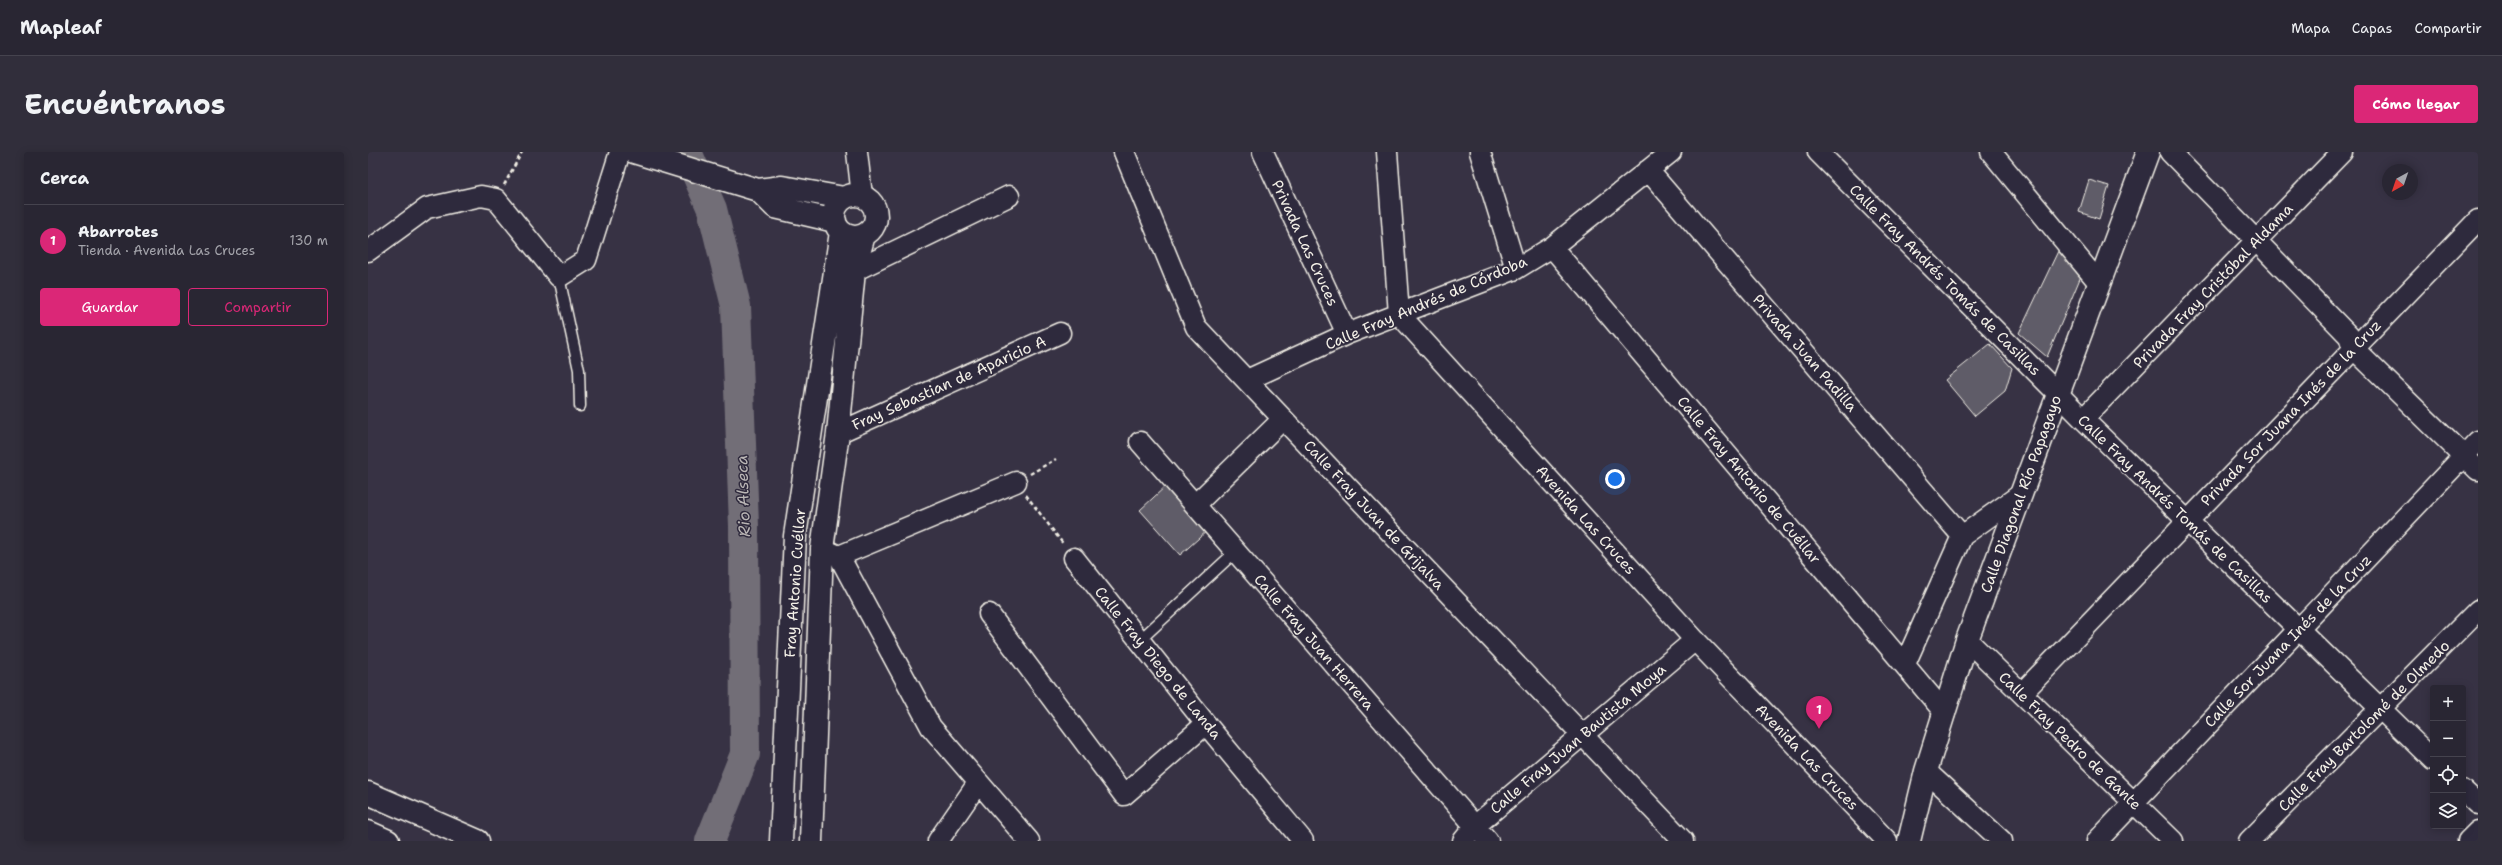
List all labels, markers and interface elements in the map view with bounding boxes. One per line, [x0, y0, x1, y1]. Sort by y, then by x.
text: Mapleaf [20, 15, 102, 40]
text: Mapa [2291, 19, 2330, 37]
text: Capas [2352, 19, 2393, 37]
text: Compartir [2415, 19, 2482, 37]
text: Encuéntranos [24, 85, 226, 123]
button: Cómo llegar [2354, 85, 2478, 123]
north arrow [2382, 164, 2418, 200]
text: Cerca [40, 167, 89, 189]
street label: Privada Las Cruces [1267, 177, 1343, 309]
street label: Calle Fray Andrés Tomás de Casillas [1845, 180, 2045, 380]
street label: Privada Fray Cristóbal Aldama [2129, 199, 2298, 373]
text: Abarrotes [78, 222, 158, 242]
text: 1 [50, 232, 56, 249]
text: 130 m [290, 232, 328, 249]
text: Tienda · Avenida Las Cruces [78, 242, 255, 259]
street label: Calle Fray Andrés de Córdoba [1322, 251, 1531, 355]
button: Guardar [40, 288, 180, 326]
button: Compartir [188, 288, 328, 326]
street label: Privada Juan Padilla [1748, 290, 1862, 417]
street label: Privada Sor Juana Inés de la Cruz [2196, 315, 2386, 511]
street label: Fray Sebastian de Aparicio A [849, 331, 1049, 435]
street label: Calle Fray Antonio de Cuéllar [1673, 392, 1825, 568]
street label: Calle Diagonal Río Papagayo [1976, 392, 2066, 596]
street label: Calle Fray Andrés Tomás de Casillas [2073, 410, 2277, 608]
street label: Calle Fray Juan de Grijalva [1299, 436, 1449, 595]
water label: Rio Alseca [731, 455, 755, 537]
street label: Avenida Las Cruces [1532, 461, 1640, 579]
your location [1605, 469, 1625, 489]
street label: Fray Antonio Cuéllar [780, 508, 810, 658]
street label: Calle Sor Juana Inés de la Cruz [2200, 550, 2376, 732]
street label: Calle Fray Juan Herrera [1249, 570, 1379, 715]
street label: Calle Fray Diego de Landa [1090, 582, 1226, 744]
street label: Calle Fray Bartolomé de Olmedo [2274, 636, 2454, 816]
street label: Calle Fray Juan Bautista Moya [1486, 659, 1671, 819]
street label: Calle Fray Pedro de Gante [1994, 667, 2146, 815]
map controls [2430, 685, 2466, 829]
button: + [2430, 685, 2466, 721]
pin: 1 [1806, 696, 1832, 729]
street label: Avenida Las Cruces [1751, 699, 1863, 815]
button: − [2430, 721, 2466, 757]
button: locate [2430, 757, 2466, 793]
button: layers [2430, 793, 2466, 829]

